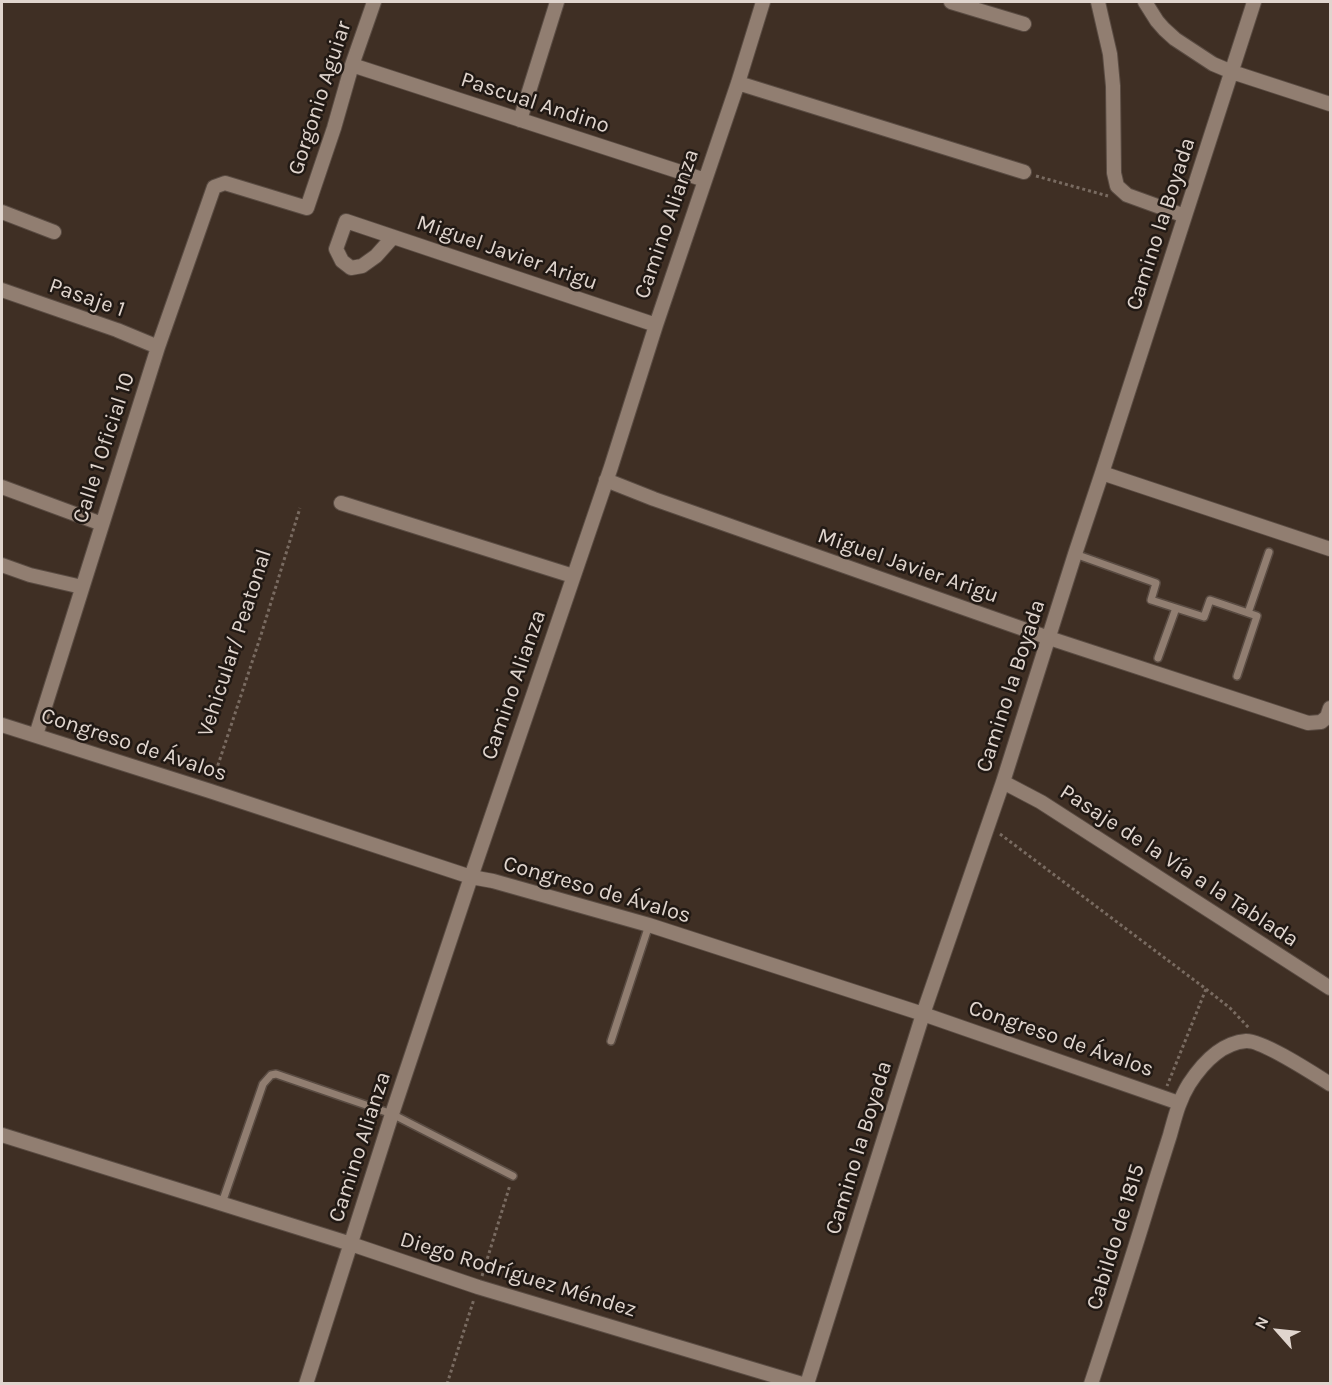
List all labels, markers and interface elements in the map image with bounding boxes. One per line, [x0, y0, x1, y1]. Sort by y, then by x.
street label: Gorgonio Aguiar [283, 18, 357, 178]
street label: Pascual Andino [457, 67, 613, 139]
street label: Camino la Boyada [1121, 134, 1201, 314]
street label: Camino Alianza [629, 146, 705, 302]
street label: Miguel Javier Arigu [413, 210, 601, 296]
street label: Pasaje 1 [46, 273, 128, 323]
street label: Calle 1 Oficial 10 [67, 369, 141, 527]
street label: Miguel Javier Arigu [814, 523, 1002, 609]
street label: Vehicular/ Peatonal [192, 546, 278, 740]
street label: Camino la Boyada [971, 596, 1051, 776]
street label: Camino Alianza [476, 607, 552, 763]
street label: Congreso de Ávalos [38, 702, 230, 788]
street label: Pasaje de la Vía a la Tablada [1055, 779, 1303, 953]
street label: Congreso de Ávalos [500, 851, 694, 929]
street label: Congreso de Ávalos [965, 995, 1157, 1083]
street label: Camino la Boyada [820, 1058, 898, 1238]
street label: Camino Alianza [323, 1068, 397, 1226]
street label: Cabildo de 1815 [1081, 1161, 1151, 1313]
street label: Diego Rodríguez Méndez [397, 1226, 639, 1324]
north arrow [1248, 1301, 1308, 1361]
text: N [1250, 1313, 1273, 1332]

